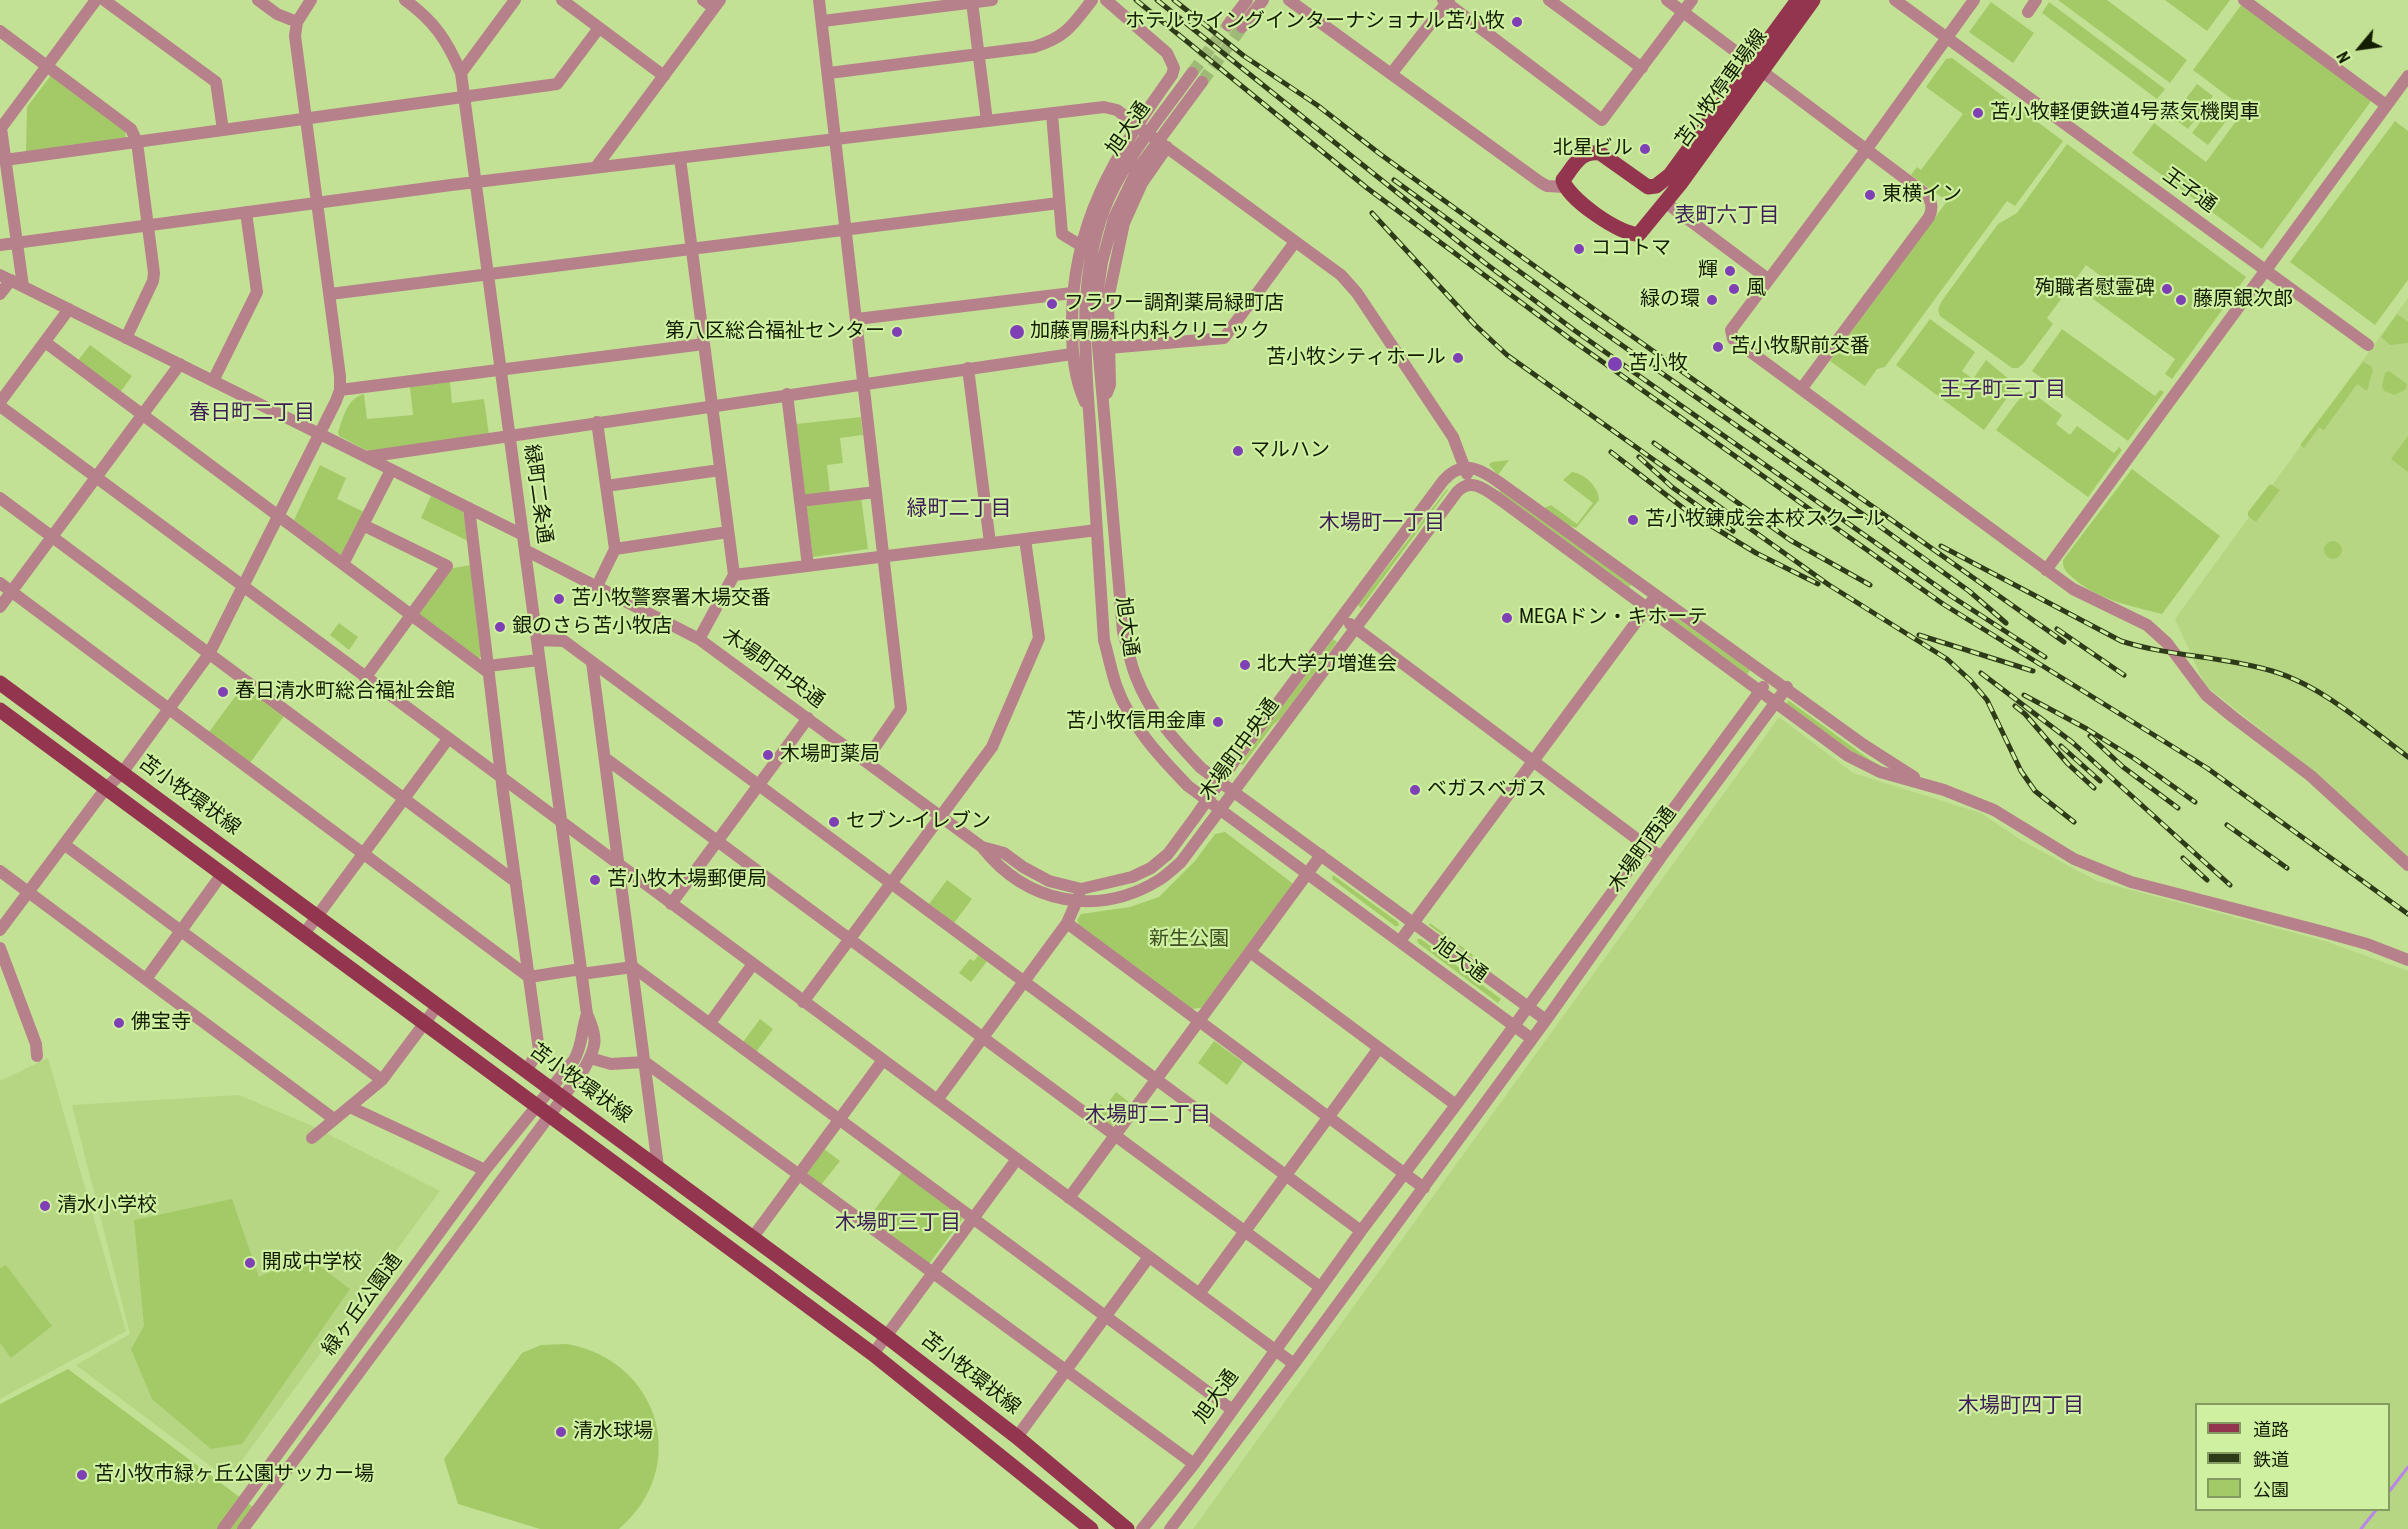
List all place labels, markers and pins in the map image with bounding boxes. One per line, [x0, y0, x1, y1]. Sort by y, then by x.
place label: ホテルウイングインターナショナル苫小牧 [1125, 10, 1505, 34]
marker: ホテルウイングインターナショナル苫小牧 [1510, 15, 1524, 29]
place label: 苫小牧軽便鉄道4号蒸気機関車 [1990, 101, 2260, 125]
marker: 苫小牧軽便鉄道4号蒸気機関車 [1971, 106, 1985, 120]
place label: 北星ビル [1553, 137, 1633, 161]
marker: 北星ビル [1638, 142, 1652, 156]
place label: 東横イン [1882, 183, 1962, 207]
marker: 東横イン [1863, 188, 1877, 202]
place label: ココトマ [1591, 237, 1671, 261]
marker: ココトマ [1572, 242, 1586, 256]
place label: 輝 [1698, 259, 1718, 283]
marker: 輝 [1723, 264, 1737, 278]
place label: 風 [1746, 277, 1766, 301]
place label: 殉職者慰霊碑 [2035, 277, 2155, 301]
marker: 風 [1727, 282, 1741, 296]
marker: 殉職者慰霊碑 [2160, 282, 2174, 296]
place label: 緑の環 [1640, 288, 1700, 312]
place label: 藤原銀次郎 [2193, 288, 2293, 312]
place label: フラワー調剤薬局緑町店 [1064, 292, 1284, 316]
marker: 緑の環 [1705, 293, 1719, 307]
marker: 藤原銀次郎 [2174, 293, 2188, 307]
marker: フラワー調剤薬局緑町店 [1045, 297, 1059, 311]
place label: 第八区総合福祉センター [665, 320, 885, 344]
place label: 加藤胃腸科内科クリニック [1030, 320, 1270, 344]
marker: 加藤胃腸科内科クリニック [1008, 323, 1026, 341]
marker: 第八区総合福祉センター [890, 325, 904, 339]
place label: 苫小牧駅前交番 [1730, 335, 1870, 359]
marker: 苫小牧駅前交番 [1711, 340, 1725, 354]
place label: 苫小牧シティホール [1266, 346, 1446, 370]
marker: 苫小牧シティホール [1451, 351, 1465, 365]
place label: 苫小牧 [1628, 352, 1688, 376]
marker: 苫小牧 [1606, 355, 1624, 373]
place label: マルハン [1250, 439, 1330, 463]
marker: マルハン [1231, 444, 1245, 458]
place label: 苫小牧錬成会本校スクール [1645, 508, 1885, 532]
marker: 苫小牧錬成会本校スクール [1626, 513, 1640, 527]
place label: 苫小牧警察署木場交番 [571, 587, 771, 611]
marker: 苫小牧警察署木場交番 [552, 592, 566, 606]
place label: MEGAドン・キホーテ [1519, 606, 1707, 630]
marker: MEGAドン・キホーテ [1500, 611, 1514, 625]
place label: 銀のさら苫小牧店 [512, 615, 672, 639]
marker: 銀のさら苫小牧店 [493, 620, 507, 634]
place label: 北大学力増進会 [1257, 653, 1397, 677]
marker: 北大学力増進会 [1238, 658, 1252, 672]
place label: 春日清水町総合福祉会館 [235, 680, 455, 704]
marker: 春日清水町総合福祉会館 [216, 685, 230, 699]
place label: 苫小牧信用金庫 [1066, 710, 1206, 734]
marker: 苫小牧信用金庫 [1211, 715, 1225, 729]
place label: 木場町薬局 [780, 743, 880, 767]
marker: 木場町薬局 [761, 748, 775, 762]
place label: ベガスベガス [1427, 778, 1547, 802]
marker: ベガスベガス [1408, 783, 1422, 797]
place label: セブン-イレブン [846, 810, 991, 834]
marker: セブン-イレブン [827, 815, 841, 829]
place label: 苫小牧木場郵便局 [607, 868, 767, 892]
marker: 苫小牧木場郵便局 [588, 873, 602, 887]
place label: 佛宝寺 [131, 1011, 191, 1035]
marker: 佛宝寺 [112, 1016, 126, 1030]
place label: 清水小学校 [57, 1194, 157, 1218]
marker: 清水小学校 [38, 1199, 52, 1213]
place label: 開成中学校 [262, 1251, 362, 1275]
marker: 開成中学校 [243, 1256, 257, 1270]
place label: 清水球場 [573, 1420, 653, 1444]
marker: 清水球場 [554, 1425, 568, 1439]
place label: 苫小牧市緑ヶ丘公園サッカー場 [94, 1463, 374, 1487]
marker: 苫小牧市緑ヶ丘公園サッカー場 [75, 1468, 89, 1482]

